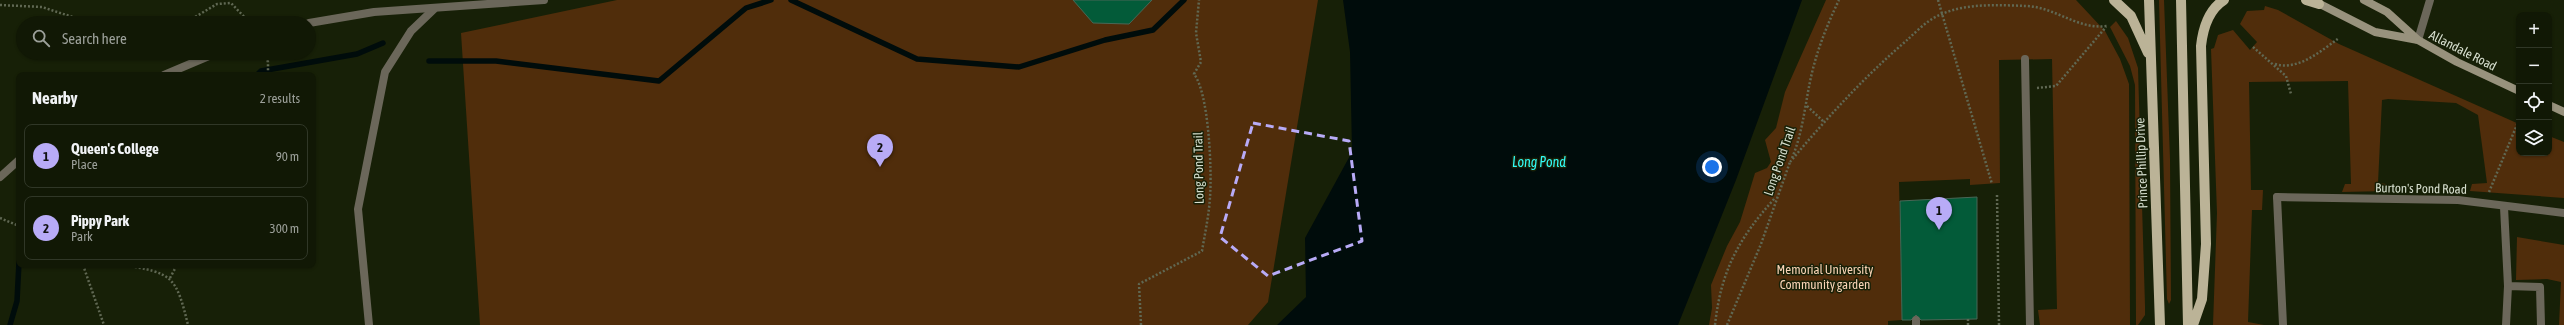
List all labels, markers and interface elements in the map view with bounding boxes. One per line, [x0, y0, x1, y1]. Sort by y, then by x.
map controls [2516, 12, 2552, 156]
button: + [2516, 12, 2552, 48]
search box [16, 16, 316, 60]
icon: search [30, 27, 52, 49]
street label: Allandale Road [2427, 27, 2499, 74]
text: Search here [62, 30, 127, 47]
button: − [2516, 48, 2552, 84]
button: locate [2516, 84, 2552, 120]
text: Nearby [32, 88, 78, 108]
text: 2 results [260, 91, 300, 106]
street label: Prince Phillip Drive [2132, 117, 2151, 209]
button: layers [2516, 120, 2552, 156]
street label: Long Pond Trail [1761, 124, 1799, 198]
street label: Long Pond Trail [1190, 131, 1207, 204]
pin: 2 [867, 134, 893, 167]
text: Queen's College [71, 140, 159, 157]
text: 1 [43, 149, 49, 164]
text: 90 m [276, 149, 299, 164]
water label: Long Pond [1512, 154, 1566, 170]
text: Place [71, 157, 98, 172]
your location [1702, 157, 1722, 177]
street label: Burton's Pond Road [2375, 180, 2467, 197]
pin: 1 [1926, 197, 1952, 230]
text: Pippy Park [71, 212, 129, 229]
text: 2 [43, 221, 49, 236]
text: 300 m [270, 221, 299, 236]
text: Park [71, 229, 93, 244]
park label: Memorial University Community garden [1777, 262, 1874, 292]

